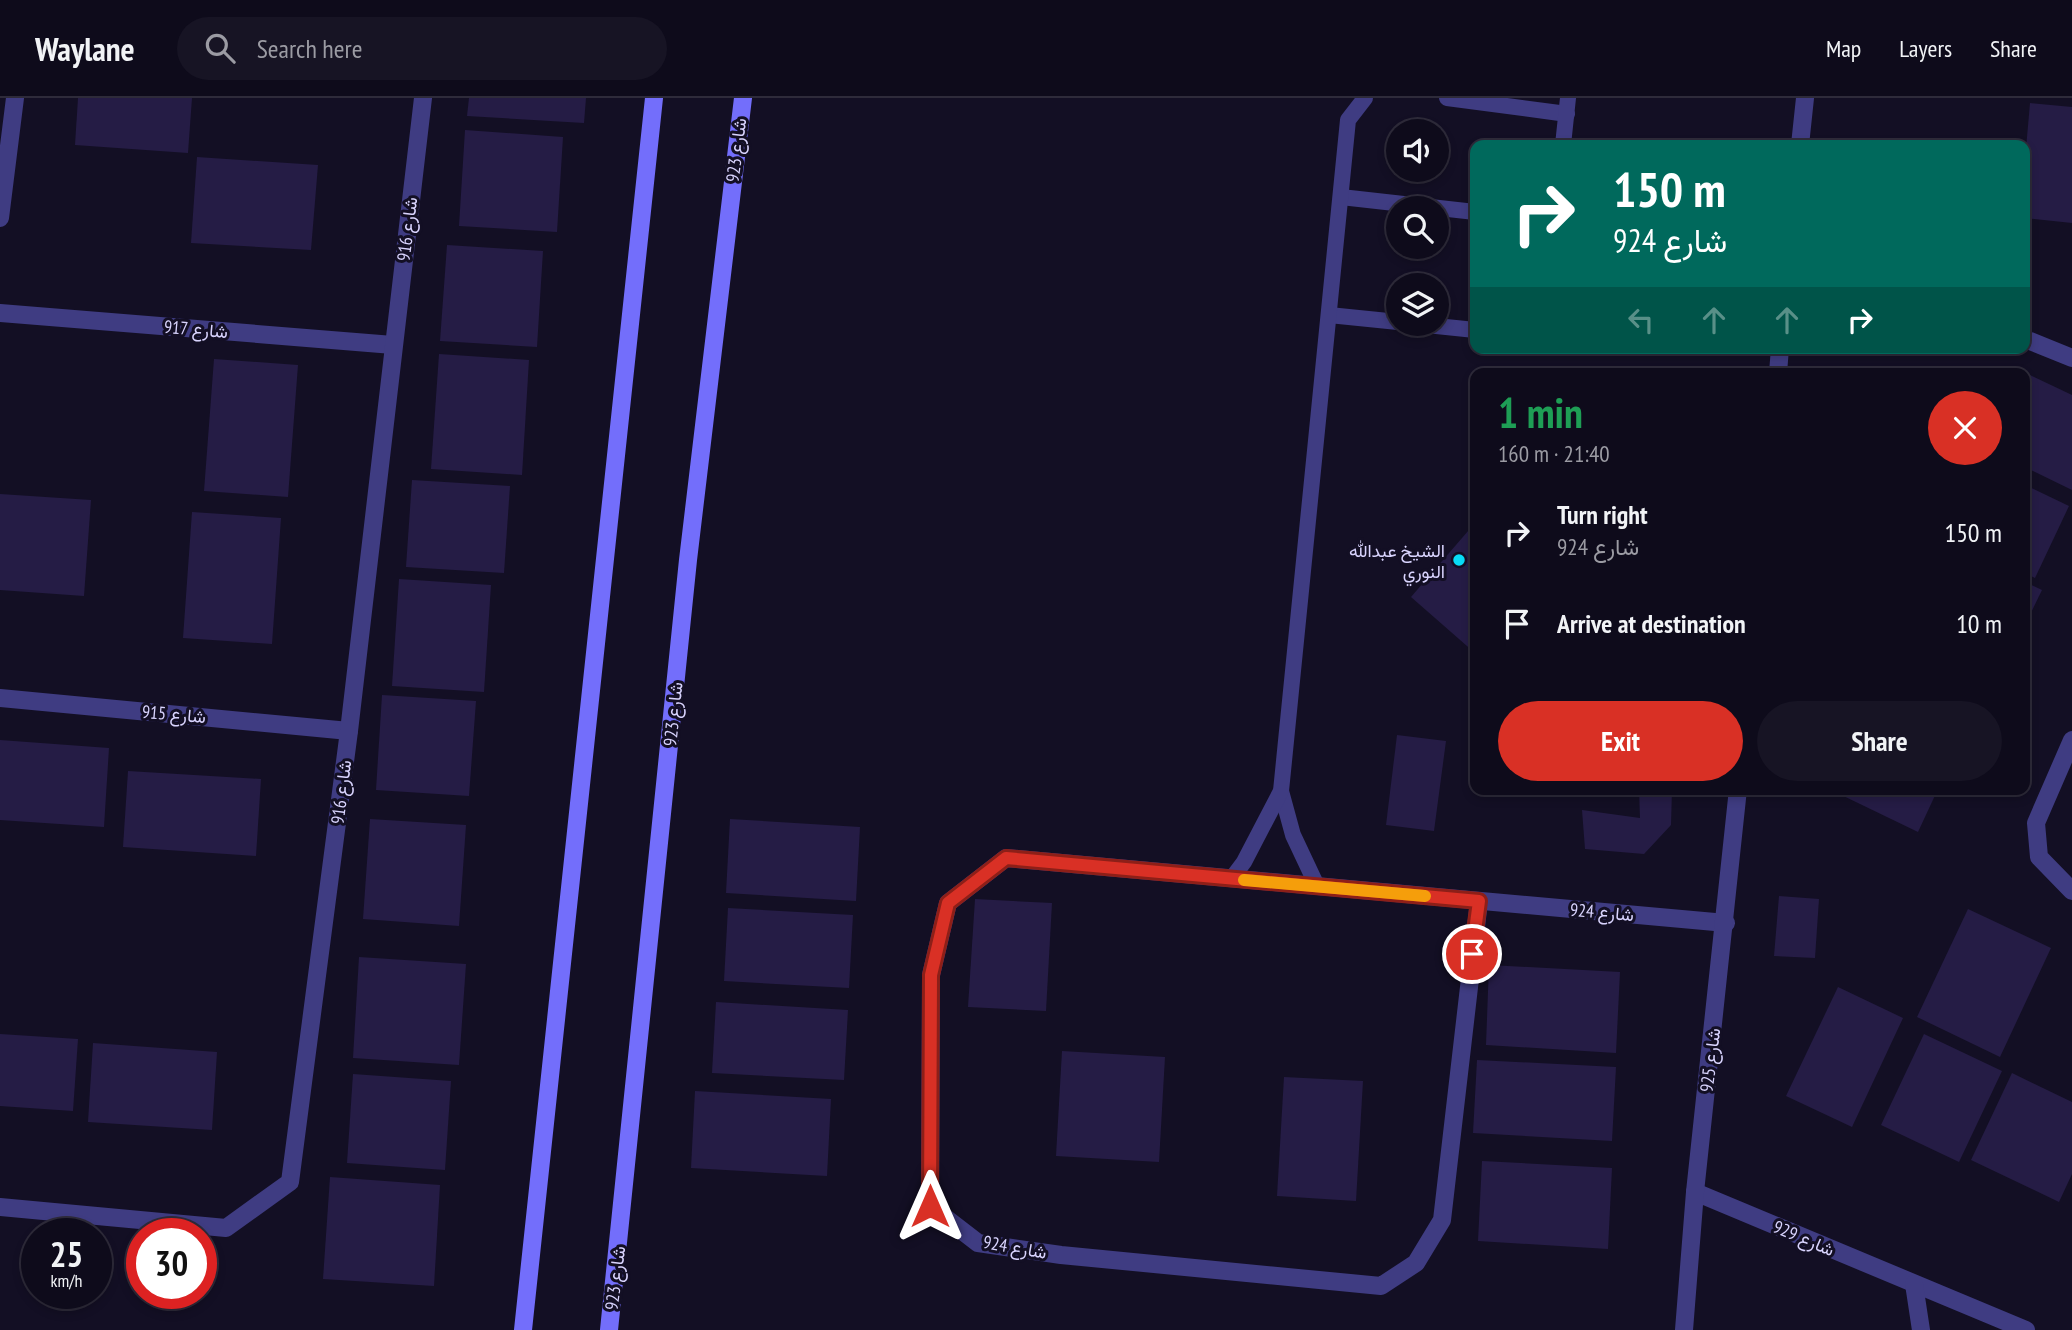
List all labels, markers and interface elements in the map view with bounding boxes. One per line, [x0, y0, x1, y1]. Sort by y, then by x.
search box [177, 17, 667, 80]
text: Waylane [35, 27, 135, 70]
icon: search [201, 29, 239, 67]
text: Search here [257, 32, 362, 65]
text: Map [1826, 33, 1861, 64]
text: Layers [1899, 33, 1952, 64]
text: Share [1990, 33, 2037, 64]
street label: شارع 923 [721, 117, 752, 183]
map controls [1386, 119, 1449, 336]
button: sound [1386, 119, 1449, 182]
text: 150 m [1613, 157, 1726, 221]
icon: right [1498, 168, 1589, 259]
street label: شارع 916 [392, 196, 423, 262]
button: search [1386, 196, 1449, 259]
text: شارع 924 [1613, 219, 1727, 261]
button: layers [1386, 273, 1449, 336]
icon: left [1622, 301, 1660, 339]
icon: ahead [1695, 301, 1733, 339]
icon: ahead [1768, 301, 1806, 339]
icon: right [1841, 301, 1879, 339]
street label: شارع 917 [163, 315, 229, 344]
text: 1 min [1498, 385, 1583, 440]
button: close [1928, 391, 2002, 465]
text: 160 m · 21:40 [1498, 439, 1610, 468]
text: Turn right [1557, 498, 1648, 531]
icon: right [1498, 514, 1536, 552]
text: 150 m [1944, 516, 2002, 549]
text: شارع 924 [1557, 532, 1639, 561]
place label: الشيخ عبدالله النوري [1349, 539, 1445, 587]
marker: الشيخ عبدالله النوري [1451, 552, 1467, 568]
icon: arrive [1498, 605, 1536, 643]
text: Arrive at destination [1557, 607, 1746, 640]
text: 10 m [1956, 607, 2002, 640]
street label: شارع 923 [658, 681, 689, 747]
street label: شارع 915 [141, 700, 207, 729]
button: Exit [1498, 701, 1743, 781]
button: Share [1757, 701, 2002, 781]
street label: شارع 916 [326, 759, 357, 825]
street label: شارع 924 [1569, 898, 1635, 927]
pin [1442, 924, 1502, 984]
icon: arrive [1453, 935, 1491, 973]
street label: شارع 925 [1695, 1027, 1726, 1093]
position arrow [893, 1169, 967, 1243]
street label: شارع 929 [1770, 1215, 1838, 1262]
speed limit sign: 30 [126, 1218, 217, 1309]
street label: شارع 924 [981, 1230, 1049, 1265]
text: 25 [50, 1231, 83, 1277]
street label: شارع 923 [600, 1245, 631, 1311]
text: km/h [51, 1269, 82, 1292]

